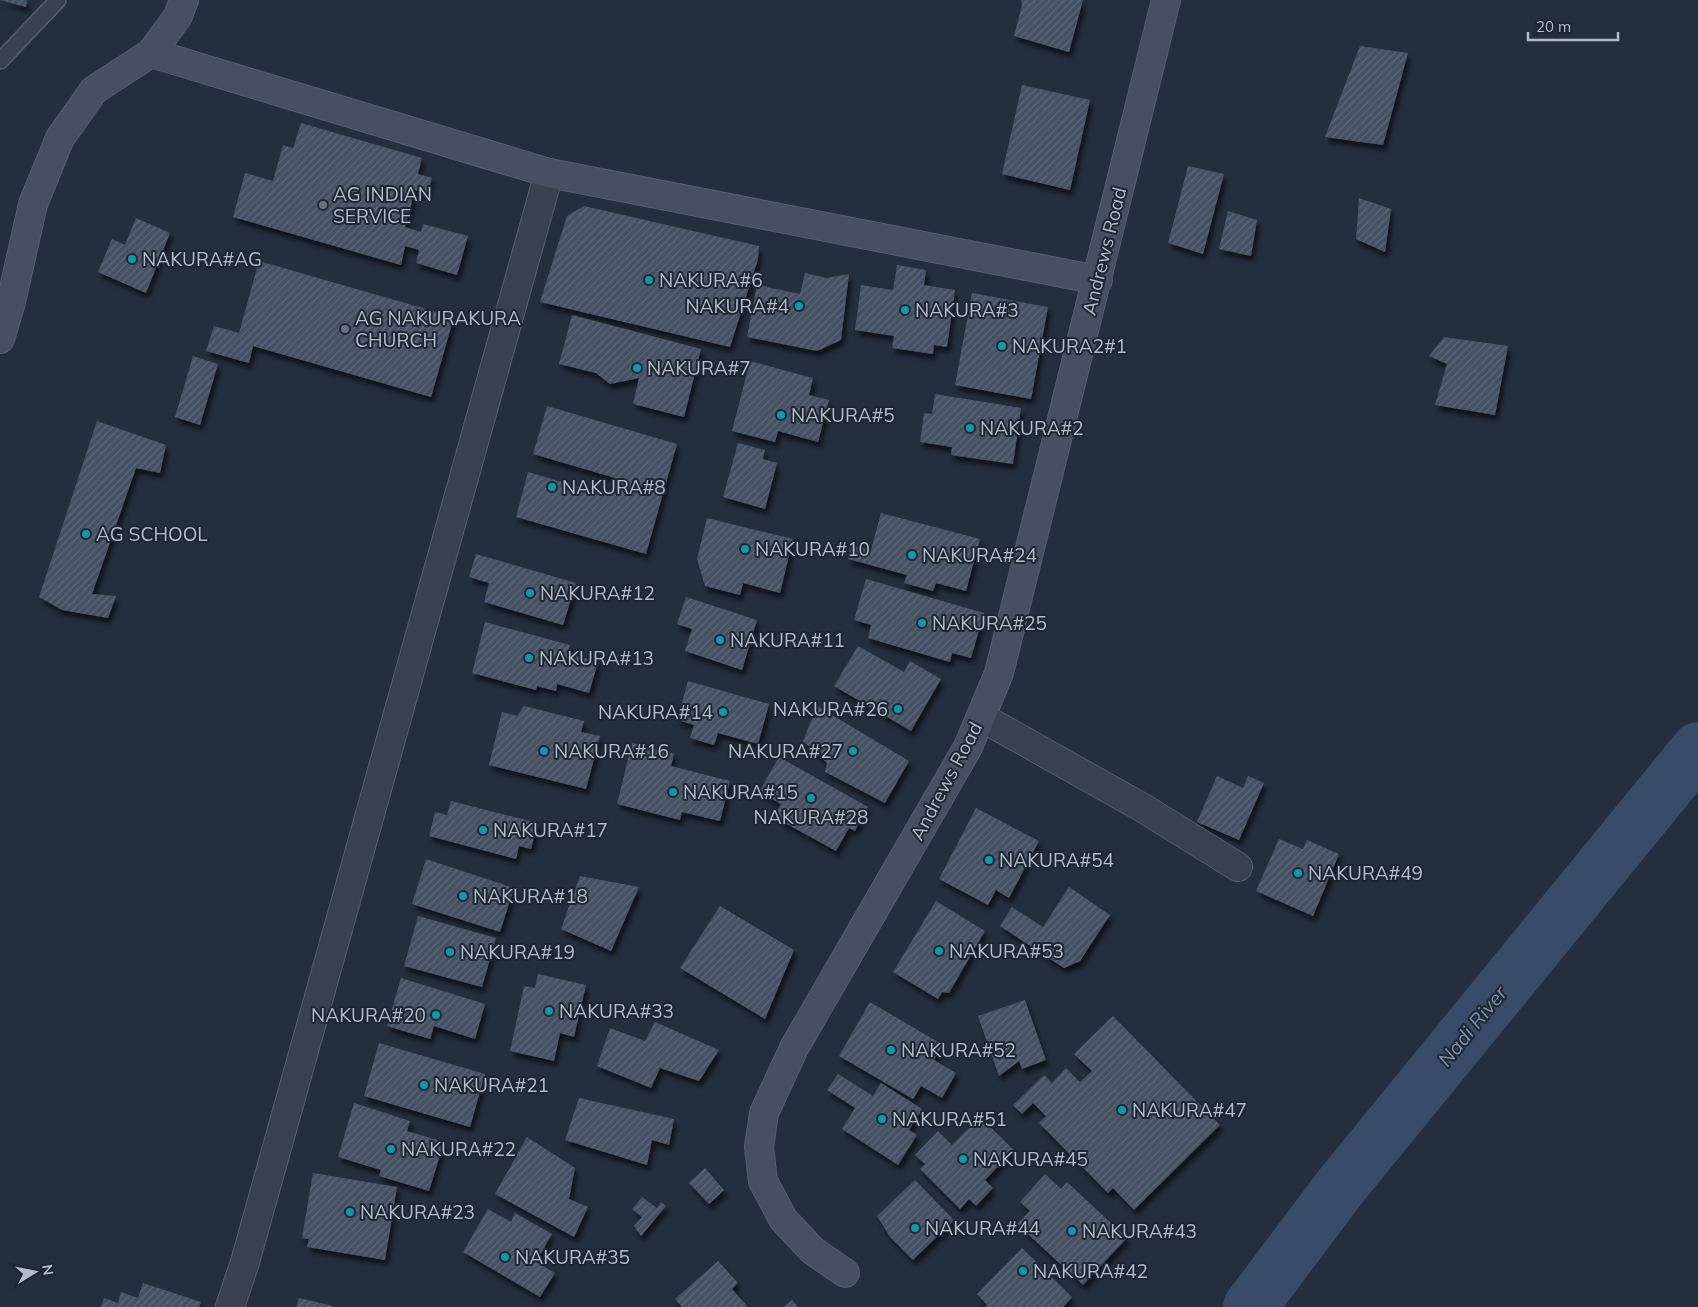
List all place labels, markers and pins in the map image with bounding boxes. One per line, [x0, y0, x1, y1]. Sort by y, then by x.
place label: AG INDIAN SERVICE [333, 182, 432, 228]
marker: AG INDIAN SERVICE [317, 199, 329, 211]
place label: NAKURA#AG [142, 247, 262, 271]
marker: NAKURA#AG [126, 253, 138, 265]
place label: NAKURA#6 [659, 268, 763, 292]
marker: NAKURA#6 [643, 274, 655, 286]
place label: NAKURA#4 [685, 294, 789, 318]
place label: NAKURA#3 [915, 298, 1019, 322]
marker: NAKURA#4 [793, 300, 805, 312]
marker: NAKURA#3 [899, 304, 911, 316]
place label: AG NAKURAKURA CHURCH [355, 306, 521, 352]
marker: AG NAKURAKURA CHURCH [339, 323, 351, 335]
place label: NAKURA2#1 [1012, 334, 1127, 358]
marker: NAKURA2#1 [996, 340, 1008, 352]
place label: NAKURA#7 [647, 356, 751, 380]
marker: NAKURA#7 [631, 362, 643, 374]
place label: NAKURA#5 [791, 403, 895, 427]
marker: NAKURA#5 [775, 409, 787, 421]
place label: NAKURA#2 [980, 416, 1084, 440]
marker: NAKURA#2 [964, 422, 976, 434]
place label: NAKURA#8 [562, 475, 666, 499]
marker: NAKURA#8 [546, 481, 558, 493]
place label: AG SCHOOL [96, 522, 208, 546]
marker: AG SCHOOL [80, 528, 92, 540]
place label: NAKURA#10 [755, 537, 870, 561]
marker: NAKURA#10 [739, 543, 751, 555]
place label: NAKURA#24 [922, 543, 1037, 567]
marker: NAKURA#24 [906, 549, 918, 561]
place label: NAKURA#12 [540, 581, 655, 605]
marker: NAKURA#12 [524, 587, 536, 599]
place label: NAKURA#25 [932, 611, 1047, 635]
marker: NAKURA#25 [916, 617, 928, 629]
place label: NAKURA#11 [730, 628, 845, 652]
marker: NAKURA#11 [714, 634, 726, 646]
place label: NAKURA#13 [539, 646, 654, 670]
marker: NAKURA#13 [523, 652, 535, 664]
place label: NAKURA#26 [773, 697, 888, 721]
place label: NAKURA#14 [598, 700, 713, 724]
marker: NAKURA#26 [892, 703, 904, 715]
marker: NAKURA#14 [717, 706, 729, 718]
place label: NAKURA#16 [554, 739, 669, 763]
place label: NAKURA#27 [728, 739, 843, 763]
marker: NAKURA#16 [538, 745, 550, 757]
marker: NAKURA#27 [847, 745, 859, 757]
place label: NAKURA#15 [683, 780, 798, 804]
marker: NAKURA#15 [667, 786, 679, 798]
marker: NAKURA#28 [805, 792, 817, 804]
place label: NAKURA#28 [754, 805, 868, 829]
place label: NAKURA#17 [493, 818, 608, 842]
marker: NAKURA#17 [477, 824, 489, 836]
place label: NAKURA#54 [999, 848, 1114, 872]
marker: NAKURA#54 [983, 854, 995, 866]
place label: NAKURA#49 [1308, 861, 1423, 885]
marker: NAKURA#49 [1292, 867, 1304, 879]
place label: NAKURA#18 [473, 884, 588, 908]
marker: NAKURA#18 [457, 890, 469, 902]
place label: NAKURA#53 [949, 939, 1064, 963]
place label: NAKURA#19 [460, 940, 575, 964]
marker: NAKURA#53 [933, 945, 945, 957]
marker: NAKURA#19 [444, 946, 456, 958]
place label: NAKURA#33 [559, 999, 674, 1023]
place label: NAKURA#20 [311, 1003, 426, 1027]
marker: NAKURA#33 [543, 1005, 555, 1017]
marker: NAKURA#20 [430, 1009, 442, 1021]
place label: NAKURA#52 [901, 1038, 1016, 1062]
marker: NAKURA#52 [885, 1044, 897, 1056]
place label: NAKURA#21 [434, 1073, 549, 1097]
marker: NAKURA#21 [418, 1079, 430, 1091]
place label: NAKURA#47 [1132, 1098, 1247, 1122]
marker: NAKURA#47 [1116, 1104, 1128, 1116]
place label: NAKURA#51 [892, 1107, 1007, 1131]
marker: NAKURA#51 [876, 1113, 888, 1125]
place label: NAKURA#22 [401, 1137, 516, 1161]
marker: NAKURA#22 [385, 1143, 397, 1155]
place label: NAKURA#45 [973, 1147, 1088, 1171]
marker: NAKURA#45 [957, 1153, 969, 1165]
place label: NAKURA#23 [360, 1200, 475, 1224]
marker: NAKURA#23 [344, 1206, 356, 1218]
place label: NAKURA#44 [925, 1216, 1040, 1240]
place label: NAKURA#43 [1082, 1219, 1197, 1243]
marker: NAKURA#44 [909, 1222, 921, 1234]
marker: NAKURA#43 [1066, 1225, 1078, 1237]
place label: NAKURA#35 [515, 1245, 630, 1269]
marker: NAKURA#35 [499, 1251, 511, 1263]
place label: NAKURA#42 [1033, 1259, 1148, 1283]
marker: NAKURA#42 [1017, 1265, 1029, 1277]

